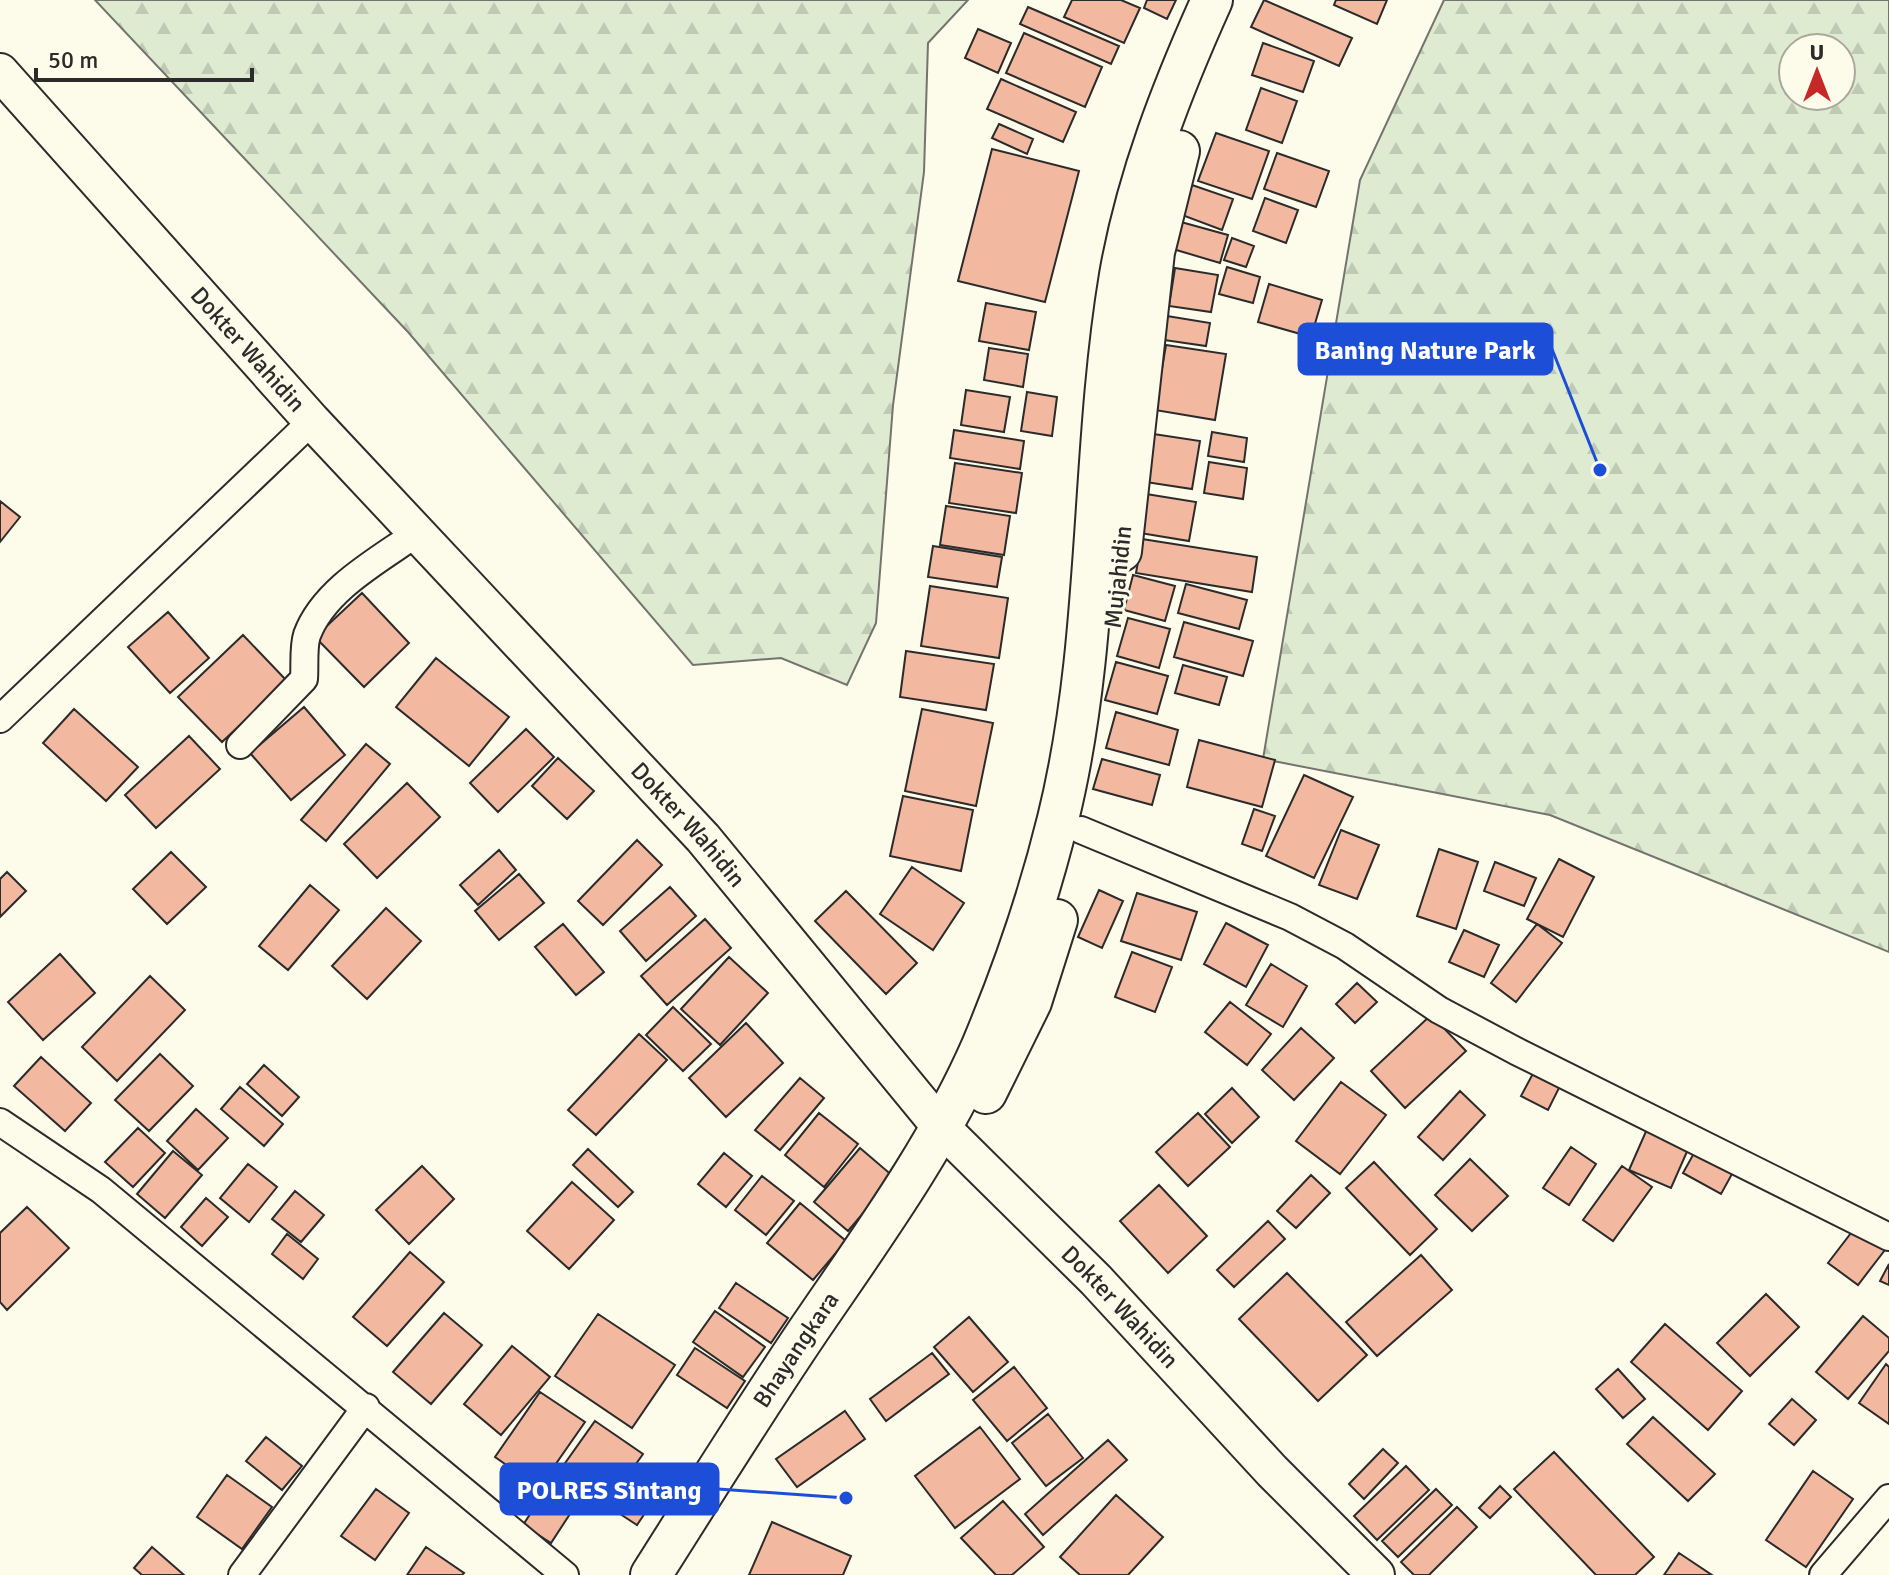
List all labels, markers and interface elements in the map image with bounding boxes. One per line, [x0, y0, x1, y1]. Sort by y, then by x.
scale bar [36, 32, 252, 82]
north arrow [1777, 32, 1857, 112]
text: U [1810, 39, 1824, 66]
text: 50 m [48, 45, 98, 75]
street label: Dokter Wahidin [184, 280, 312, 418]
callout: Baning Nature Park [1299, 324, 1552, 374]
text: Baning Nature Park [1314, 335, 1536, 367]
street label: Mujahidin [1098, 524, 1138, 630]
street label: Dokter Wahidin [625, 756, 752, 893]
street label: Dokter Wahidin [1055, 1239, 1185, 1375]
street label: Bhayangkara [746, 1286, 845, 1413]
callout: POLRES Sintang [501, 1464, 718, 1514]
text: POLRES Sintang [516, 1475, 702, 1507]

